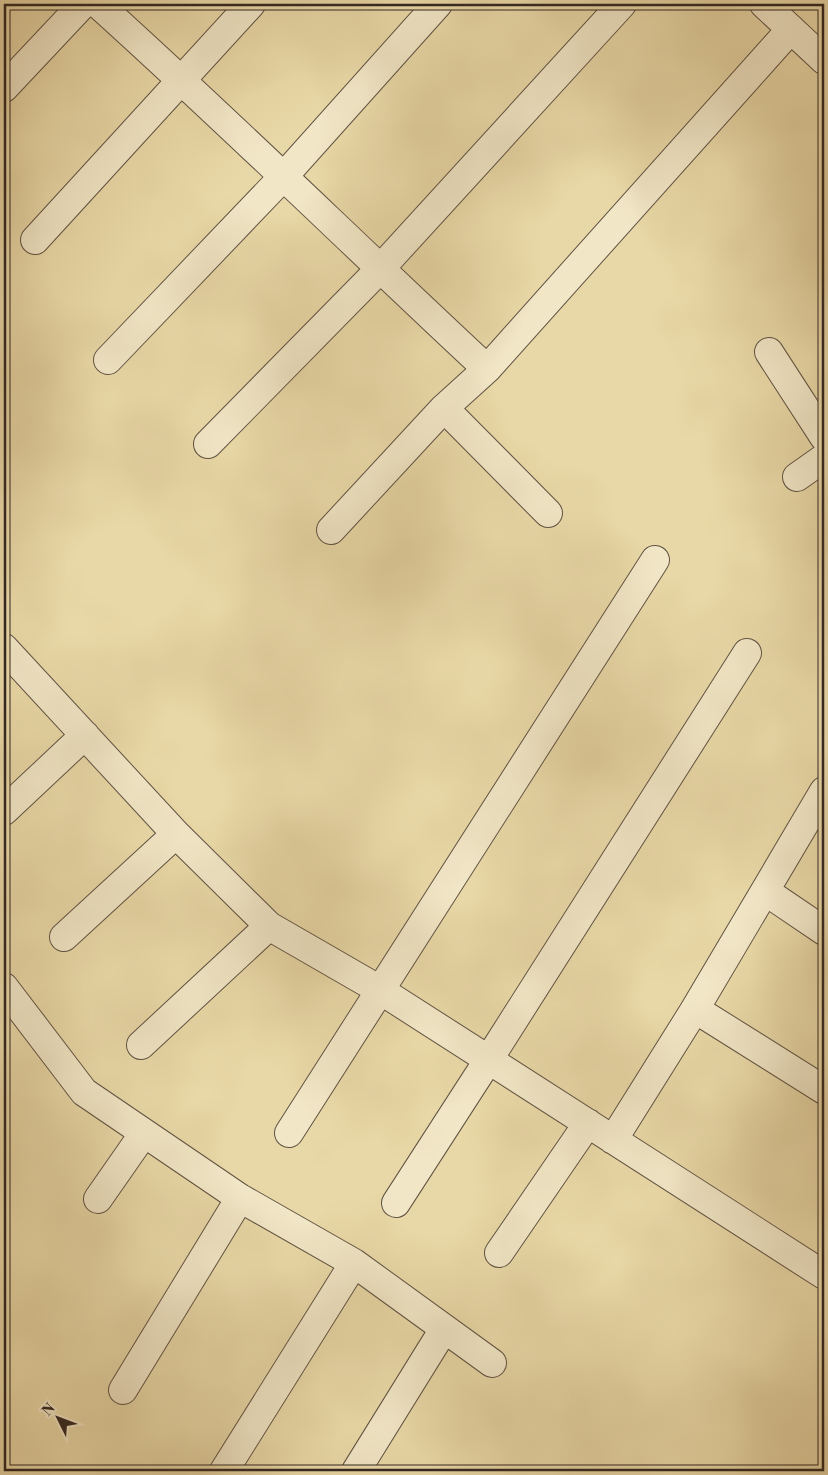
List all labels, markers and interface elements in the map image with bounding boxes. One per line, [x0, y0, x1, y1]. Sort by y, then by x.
north arrow [32, 1392, 82, 1442]
text: N [39, 1400, 59, 1420]

